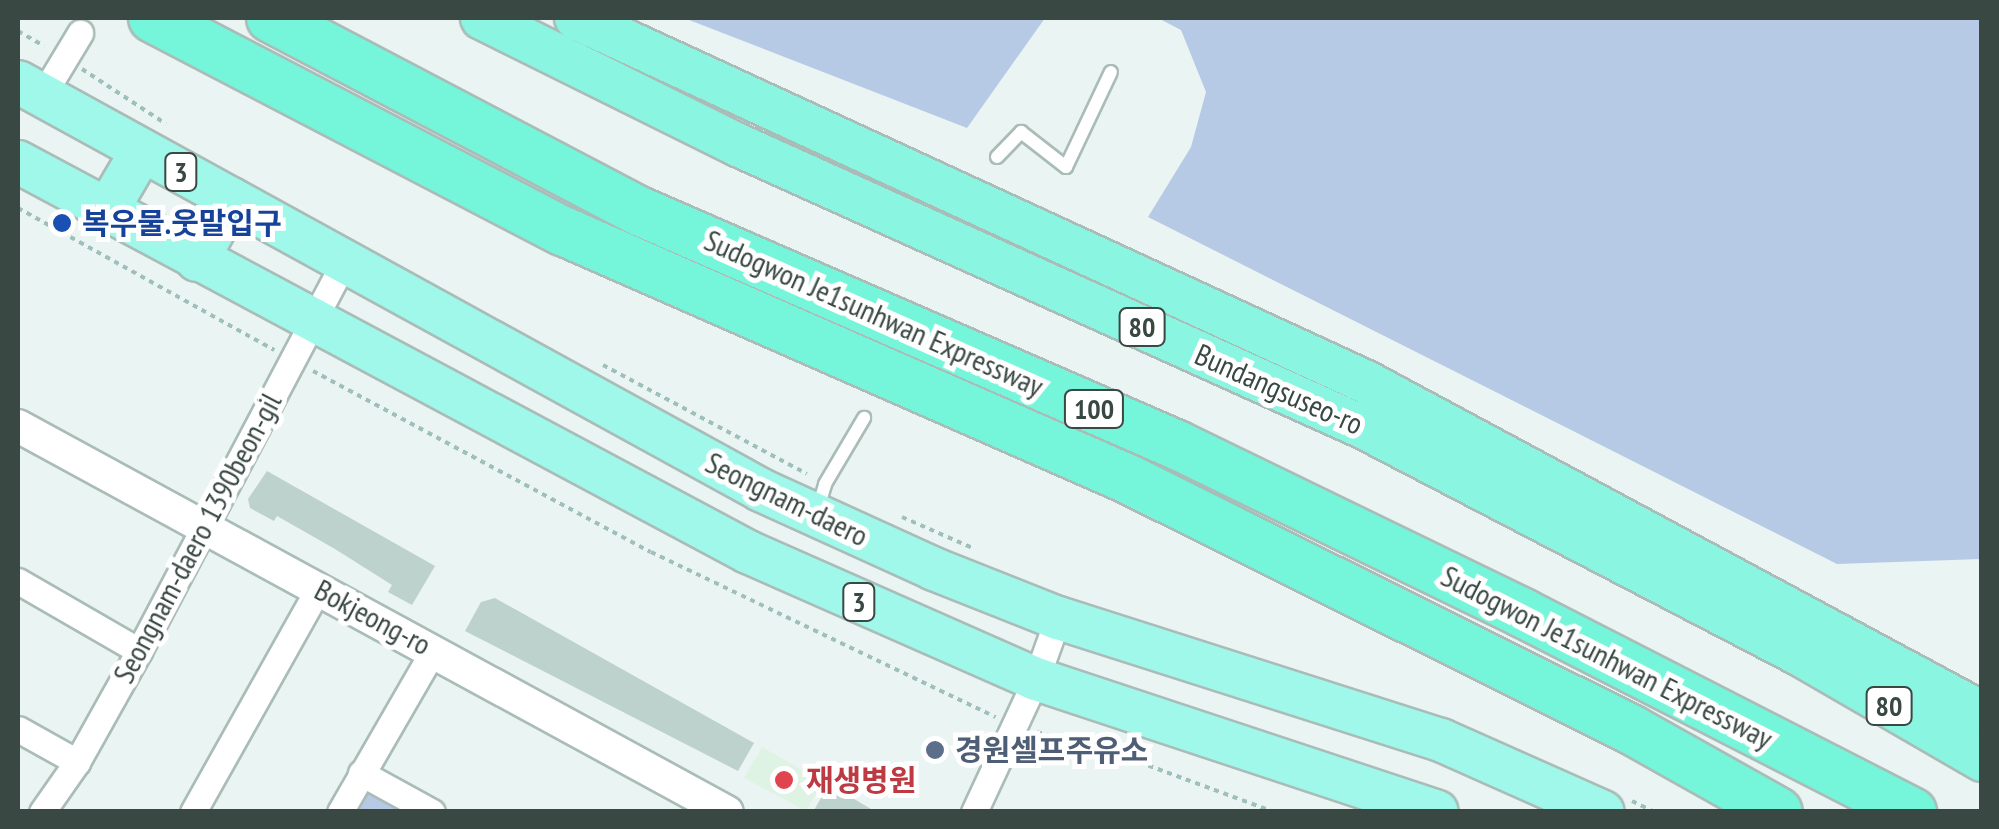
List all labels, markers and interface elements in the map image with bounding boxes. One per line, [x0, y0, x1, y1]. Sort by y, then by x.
road number: 3 [164, 149, 198, 195]
place label: 복우물.웃말입구 [82, 205, 282, 241]
marker: 복우물.웃말입구 [51, 212, 73, 234]
street label: Sudogwon Je1sunhwan Expressway [699, 222, 1049, 404]
road number: 80 [1117, 304, 1167, 350]
street label: Bundangsuseo-ro [1190, 336, 1368, 442]
road number: 100 [1062, 386, 1126, 432]
street label: Seongnam-daero 1390beon-gil [105, 387, 289, 689]
street label: Seongnam-daero [700, 444, 874, 554]
street label: Sudogwon Je1sunhwan Expressway [1435, 558, 1779, 756]
street label: Bokjeong-ro [309, 571, 437, 663]
road number: 3 [842, 579, 876, 625]
road number: 80 [1864, 683, 1914, 729]
place label: 경원셀프주유소 [955, 732, 1148, 768]
marker: 경원셀프주유소 [924, 739, 946, 761]
place label: 재생병원 [806, 762, 916, 798]
marker: 재생병원 [771, 767, 797, 793]

